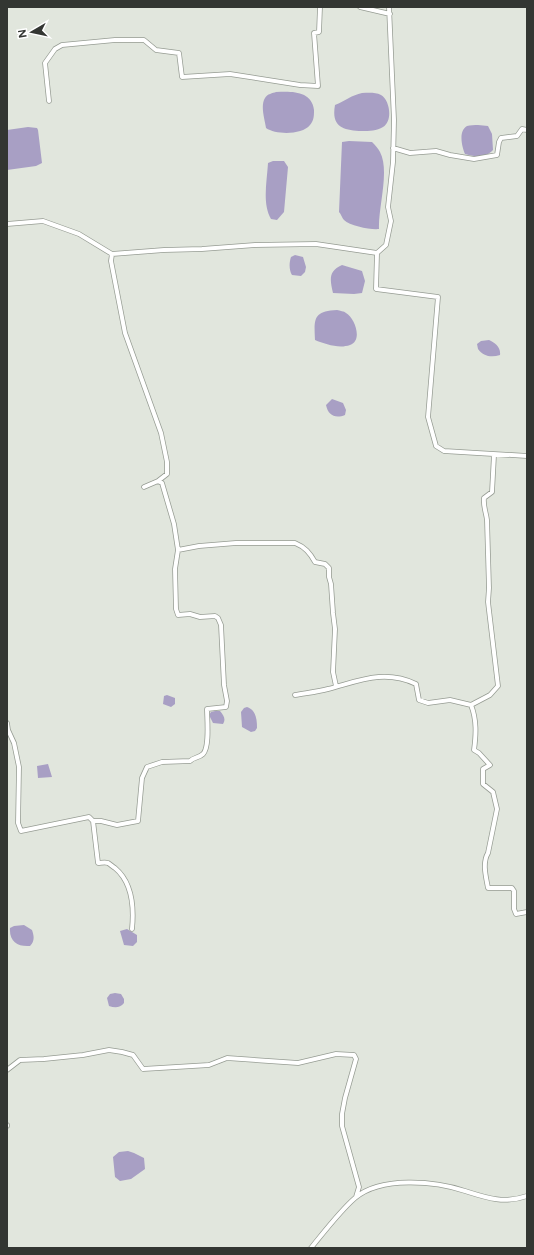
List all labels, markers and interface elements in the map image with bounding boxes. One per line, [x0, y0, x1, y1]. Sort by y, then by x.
north arrow [12, 12, 52, 52]
text: N [16, 28, 30, 39]

